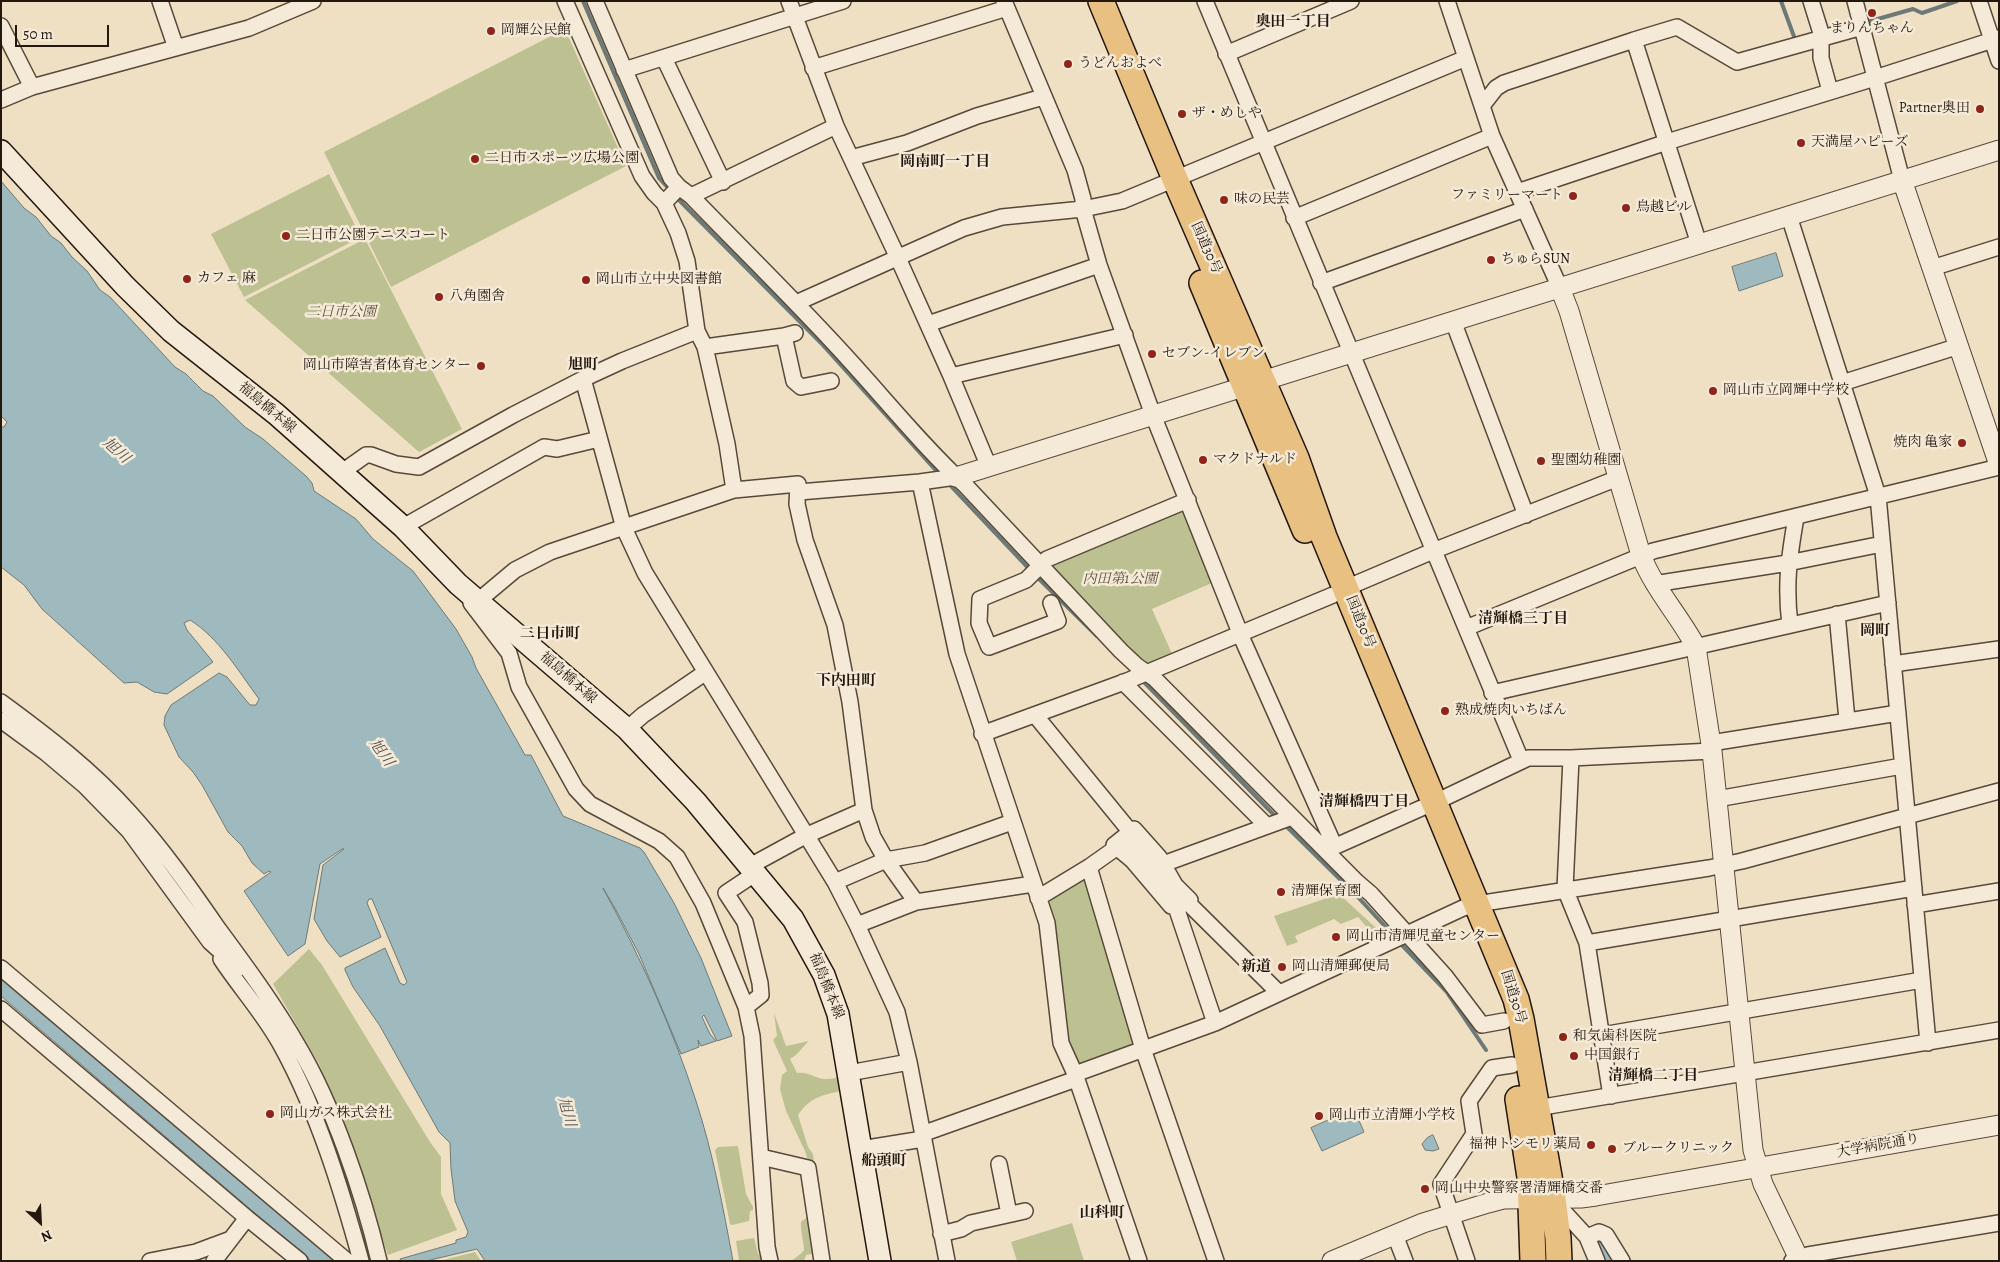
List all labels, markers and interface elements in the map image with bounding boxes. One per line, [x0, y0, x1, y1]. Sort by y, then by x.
marker: まりんちゃん [1866, 7, 1878, 19]
district label: 奥田一丁目 [1256, 13, 1330, 31]
scale bar [18, 15, 111, 47]
place label: まりんちゃん [1830, 21, 1914, 37]
place label: 岡輝公民館 [501, 23, 571, 39]
text: 50 m [23, 24, 53, 44]
marker: 岡輝公民館 [485, 25, 497, 37]
place label: うどんおよべ [1078, 56, 1162, 72]
marker: うどんおよべ [1062, 58, 1074, 70]
place label: Partner奥田 [1899, 101, 1970, 117]
marker: Partner奥田 [1974, 103, 1986, 115]
place label: ザ・めしや [1192, 106, 1262, 122]
marker: ザ・めしや [1176, 108, 1188, 120]
place label: 天満屋ハピーズ [1811, 135, 1908, 151]
marker: 天満屋ハピーズ [1795, 137, 1807, 149]
place label: 二日市スポーツ広場公園 [485, 151, 639, 167]
marker: 二日市スポーツ広場公園 [469, 153, 481, 165]
district label: 岡南町一丁目 [900, 153, 990, 171]
place label: ファミリーマート [1451, 188, 1563, 204]
marker: ファミリーマート [1567, 190, 1579, 202]
place label: 味の民芸 [1234, 192, 1290, 208]
marker: 味の民芸 [1218, 194, 1230, 206]
place label: 鳥越ビル [1636, 200, 1692, 216]
marker: 鳥越ビル [1620, 202, 1632, 214]
street label: 国道30号 [1187, 219, 1225, 277]
place label: 二日市公園テニスコート [296, 228, 450, 244]
marker: 二日市公園テニスコート [280, 230, 292, 242]
place label: ちゅらSUN [1501, 252, 1570, 268]
marker: ちゅらSUN [1485, 254, 1497, 266]
place label: カフェ 麻 [197, 271, 256, 287]
place label: 岡山市立中央図書館 [596, 272, 722, 288]
marker: カフェ 麻 [181, 273, 193, 285]
marker: 岡山市立中央図書館 [580, 274, 592, 286]
place label: 八角園舎 [449, 289, 505, 305]
marker: 八角園舎 [433, 291, 445, 303]
park label: 二日市公園 [306, 305, 376, 321]
place label: セブン-イレブン [1162, 346, 1265, 362]
marker: セブン-イレブン [1146, 348, 1158, 360]
district label: 旭町 [568, 356, 598, 374]
place label: 岡山市障害者体育センター [303, 358, 471, 374]
marker: 岡山市障害者体育センター [475, 360, 487, 372]
street label: 福島橋本線 [235, 379, 299, 437]
place label: 岡山市立岡輝中学校 [1723, 383, 1849, 399]
marker: 岡山市立岡輝中学校 [1707, 385, 1719, 397]
water label: 旭川 [99, 434, 133, 468]
place label: 焼肉 亀家 [1893, 435, 1952, 451]
marker: 焼肉 亀家 [1956, 437, 1968, 449]
place label: マクドナルド [1213, 452, 1297, 468]
place label: 聖園幼稚園 [1551, 453, 1621, 469]
marker: マクドナルド [1197, 454, 1209, 466]
marker: 聖園幼稚園 [1535, 455, 1547, 467]
park label: 内田第1公園 [1083, 572, 1157, 588]
street label: 国道30号 [1342, 593, 1378, 651]
district label: 清輝橋三丁目 [1478, 610, 1568, 628]
district label: 岡町 [1860, 622, 1890, 640]
district label: 二日市町 [520, 625, 580, 643]
street label: 福島橋本線 [536, 649, 600, 707]
district label: 下内田町 [816, 672, 876, 690]
place label: 熟成焼肉いちばん [1455, 703, 1567, 719]
marker: 熟成焼肉いちばん [1439, 705, 1451, 717]
water label: 旭川 [365, 736, 397, 770]
district label: 清輝橋四丁目 [1319, 793, 1409, 811]
place label: 清輝保育園 [1291, 884, 1361, 900]
marker: 清輝保育園 [1275, 886, 1287, 898]
place label: 岡山市清輝児童センター [1346, 929, 1500, 945]
marker: 岡山市清輝児童センター [1330, 931, 1342, 943]
street label: 福島橋本線 [805, 950, 847, 1022]
district label: 新道 [1241, 958, 1271, 976]
place label: 岡山清輝郵便局 [1292, 959, 1390, 975]
marker: 岡山清輝郵便局 [1276, 961, 1288, 973]
street label: 国道30号 [1497, 968, 1529, 1026]
place label: 和気歯科医院 [1573, 1029, 1657, 1045]
marker: 和気歯科医院 [1557, 1031, 1569, 1043]
place label: 中国銀行 [1584, 1048, 1640, 1064]
marker: 中国銀行 [1568, 1050, 1580, 1062]
district label: 清輝橋二丁目 [1608, 1067, 1698, 1085]
water label: 旭川 [553, 1095, 579, 1129]
place label: 岡山ガス株式会社 [280, 1106, 392, 1122]
marker: 岡山ガス株式会社 [264, 1108, 276, 1120]
place label: 岡山市立清輝小学校 [1329, 1108, 1455, 1124]
marker: 岡山市立清輝小学校 [1313, 1110, 1325, 1122]
street label: 大学病院通り [1835, 1130, 1921, 1162]
place label: 福神トシモリ薬局 [1469, 1137, 1581, 1153]
marker: 福神トシモリ薬局 [1585, 1139, 1597, 1151]
place label: ブルークリニック [1622, 1141, 1734, 1157]
marker: ブルークリニック [1606, 1143, 1618, 1155]
district label: 船頭町 [862, 1152, 906, 1170]
place label: 岡山中央警察署清輝橋交番 [1435, 1181, 1603, 1197]
marker: 岡山中央警察署清輝橋交番 [1419, 1183, 1431, 1195]
north arrow [15, 1197, 65, 1247]
district label: 山科町 [1080, 1204, 1124, 1222]
text: N [38, 1225, 55, 1247]

